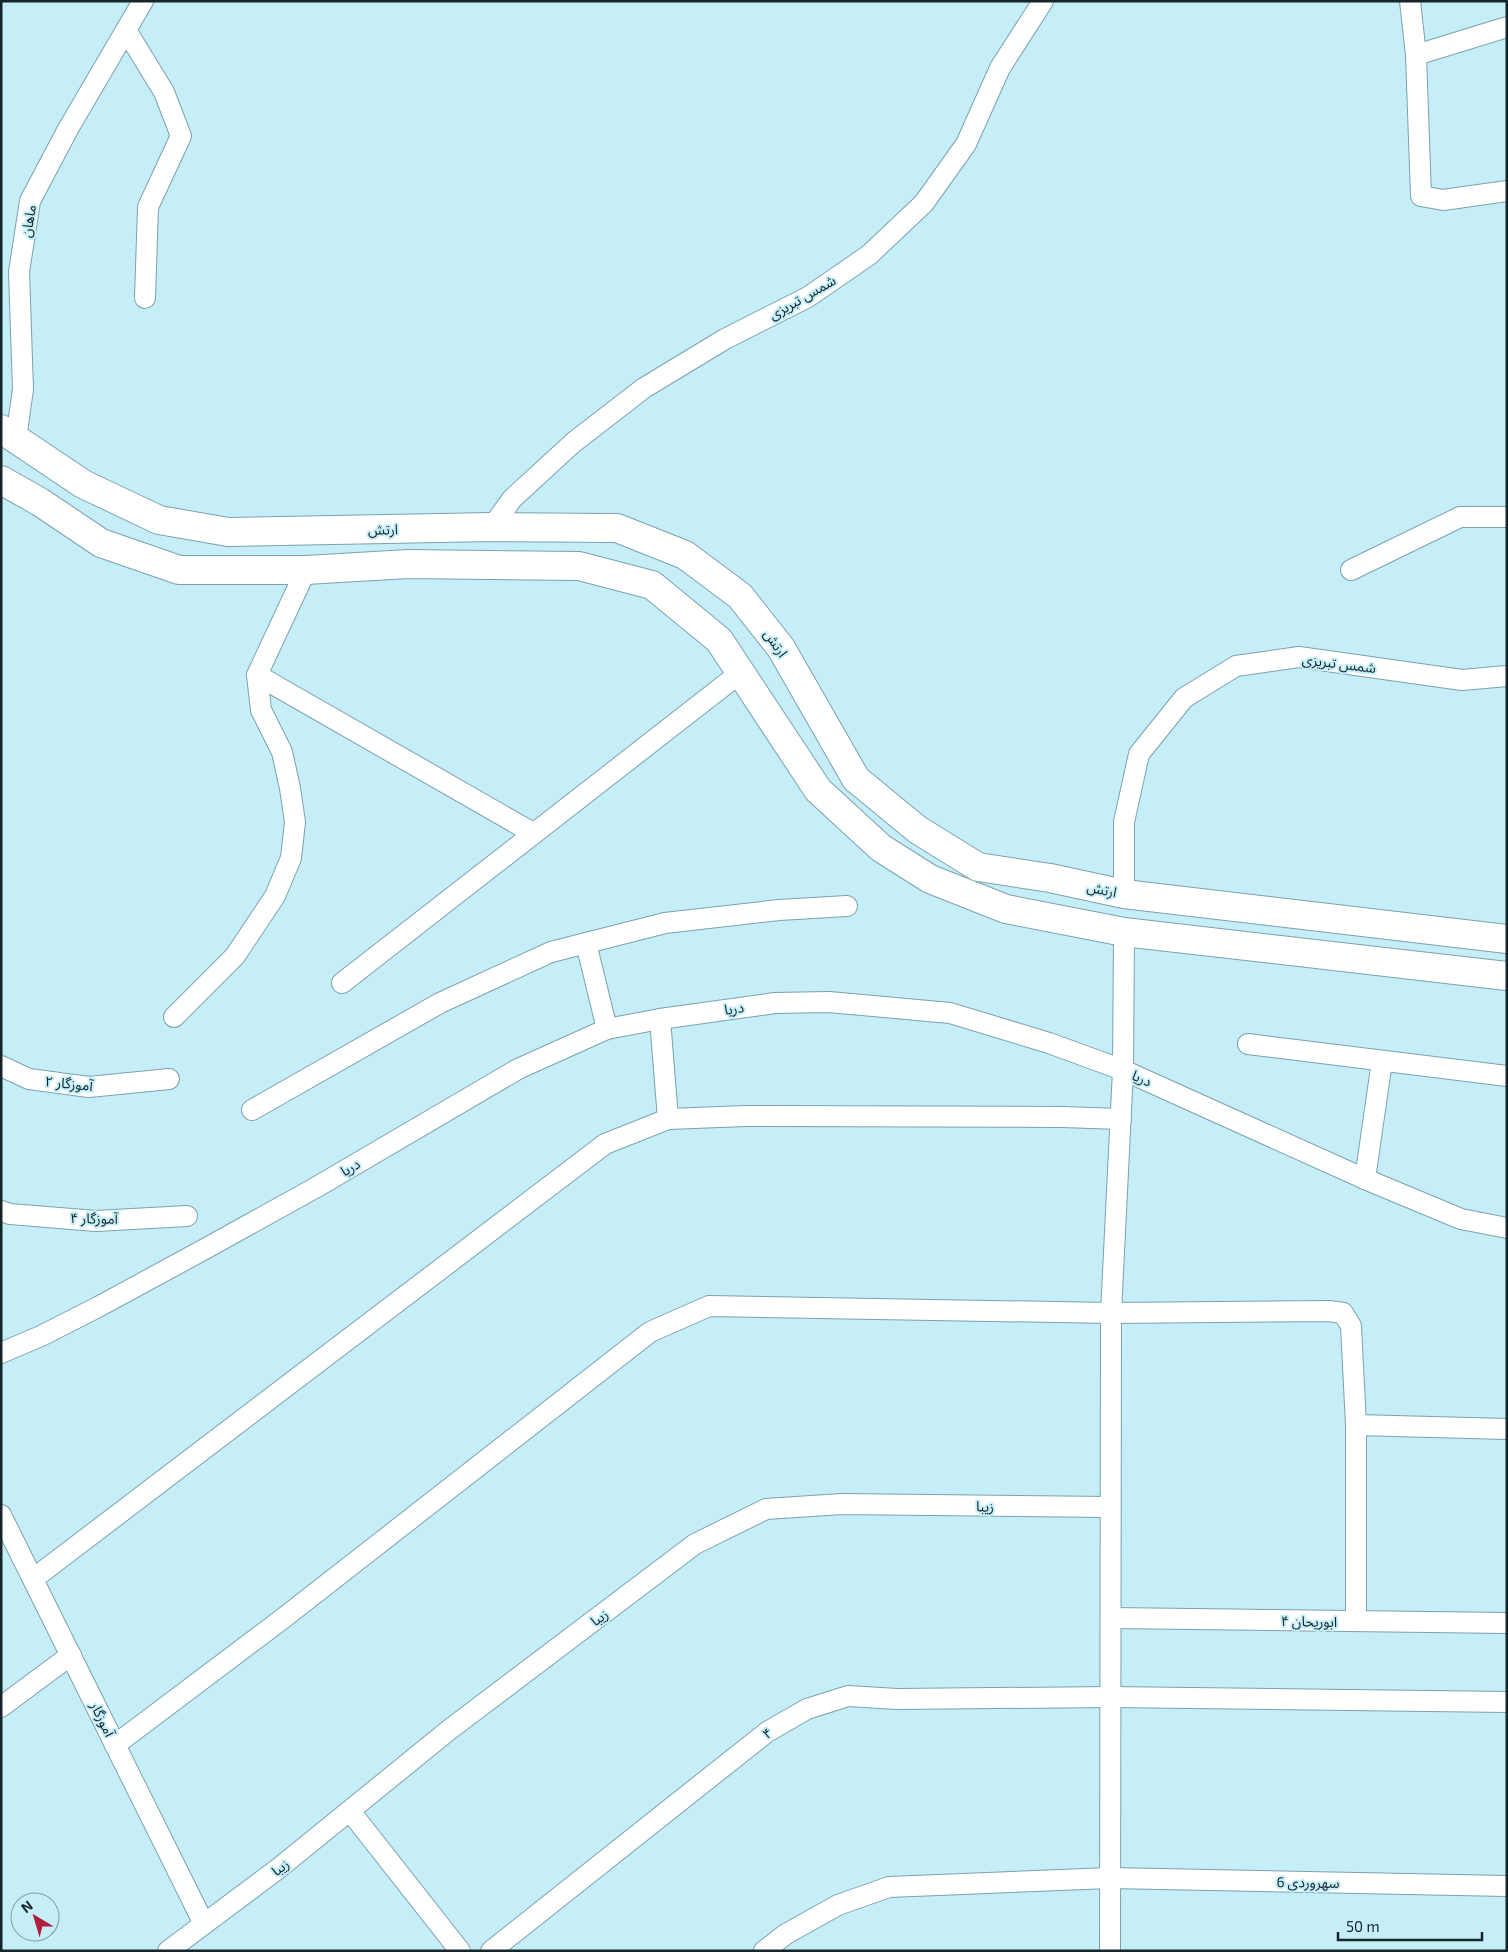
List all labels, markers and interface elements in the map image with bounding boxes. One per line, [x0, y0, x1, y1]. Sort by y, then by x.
street label: ماهان [17, 203, 40, 239]
street label: شمس تبریزی [766, 271, 839, 324]
street label: ارتش [368, 520, 398, 539]
street label: ارتش [760, 626, 792, 661]
street label: شمس تبریزی [1301, 650, 1377, 677]
street label: ارتش [1085, 878, 1118, 901]
street label: دریا [723, 998, 745, 1019]
street label: دریا [1129, 1066, 1155, 1091]
street label: آموزگار ۲ [44, 1072, 95, 1095]
street label: دریا [337, 1155, 364, 1180]
street label: آموزگار ۴ [70, 1209, 119, 1228]
street label: زیبا [976, 1497, 994, 1516]
street label: زیبا [587, 1605, 612, 1630]
street label: ابوریحان ۴ [1281, 1612, 1337, 1631]
street label: آموزگار [86, 1698, 119, 1741]
street label: ۴ [759, 1724, 775, 1742]
street label: زیبا [268, 1855, 293, 1880]
street label: سهروردی 6 [1276, 1873, 1340, 1892]
north arrow [10, 1892, 60, 1942]
text: N [17, 1897, 36, 1916]
scale bar [1338, 1910, 1482, 1942]
text: 50 m [1346, 1917, 1380, 1935]

